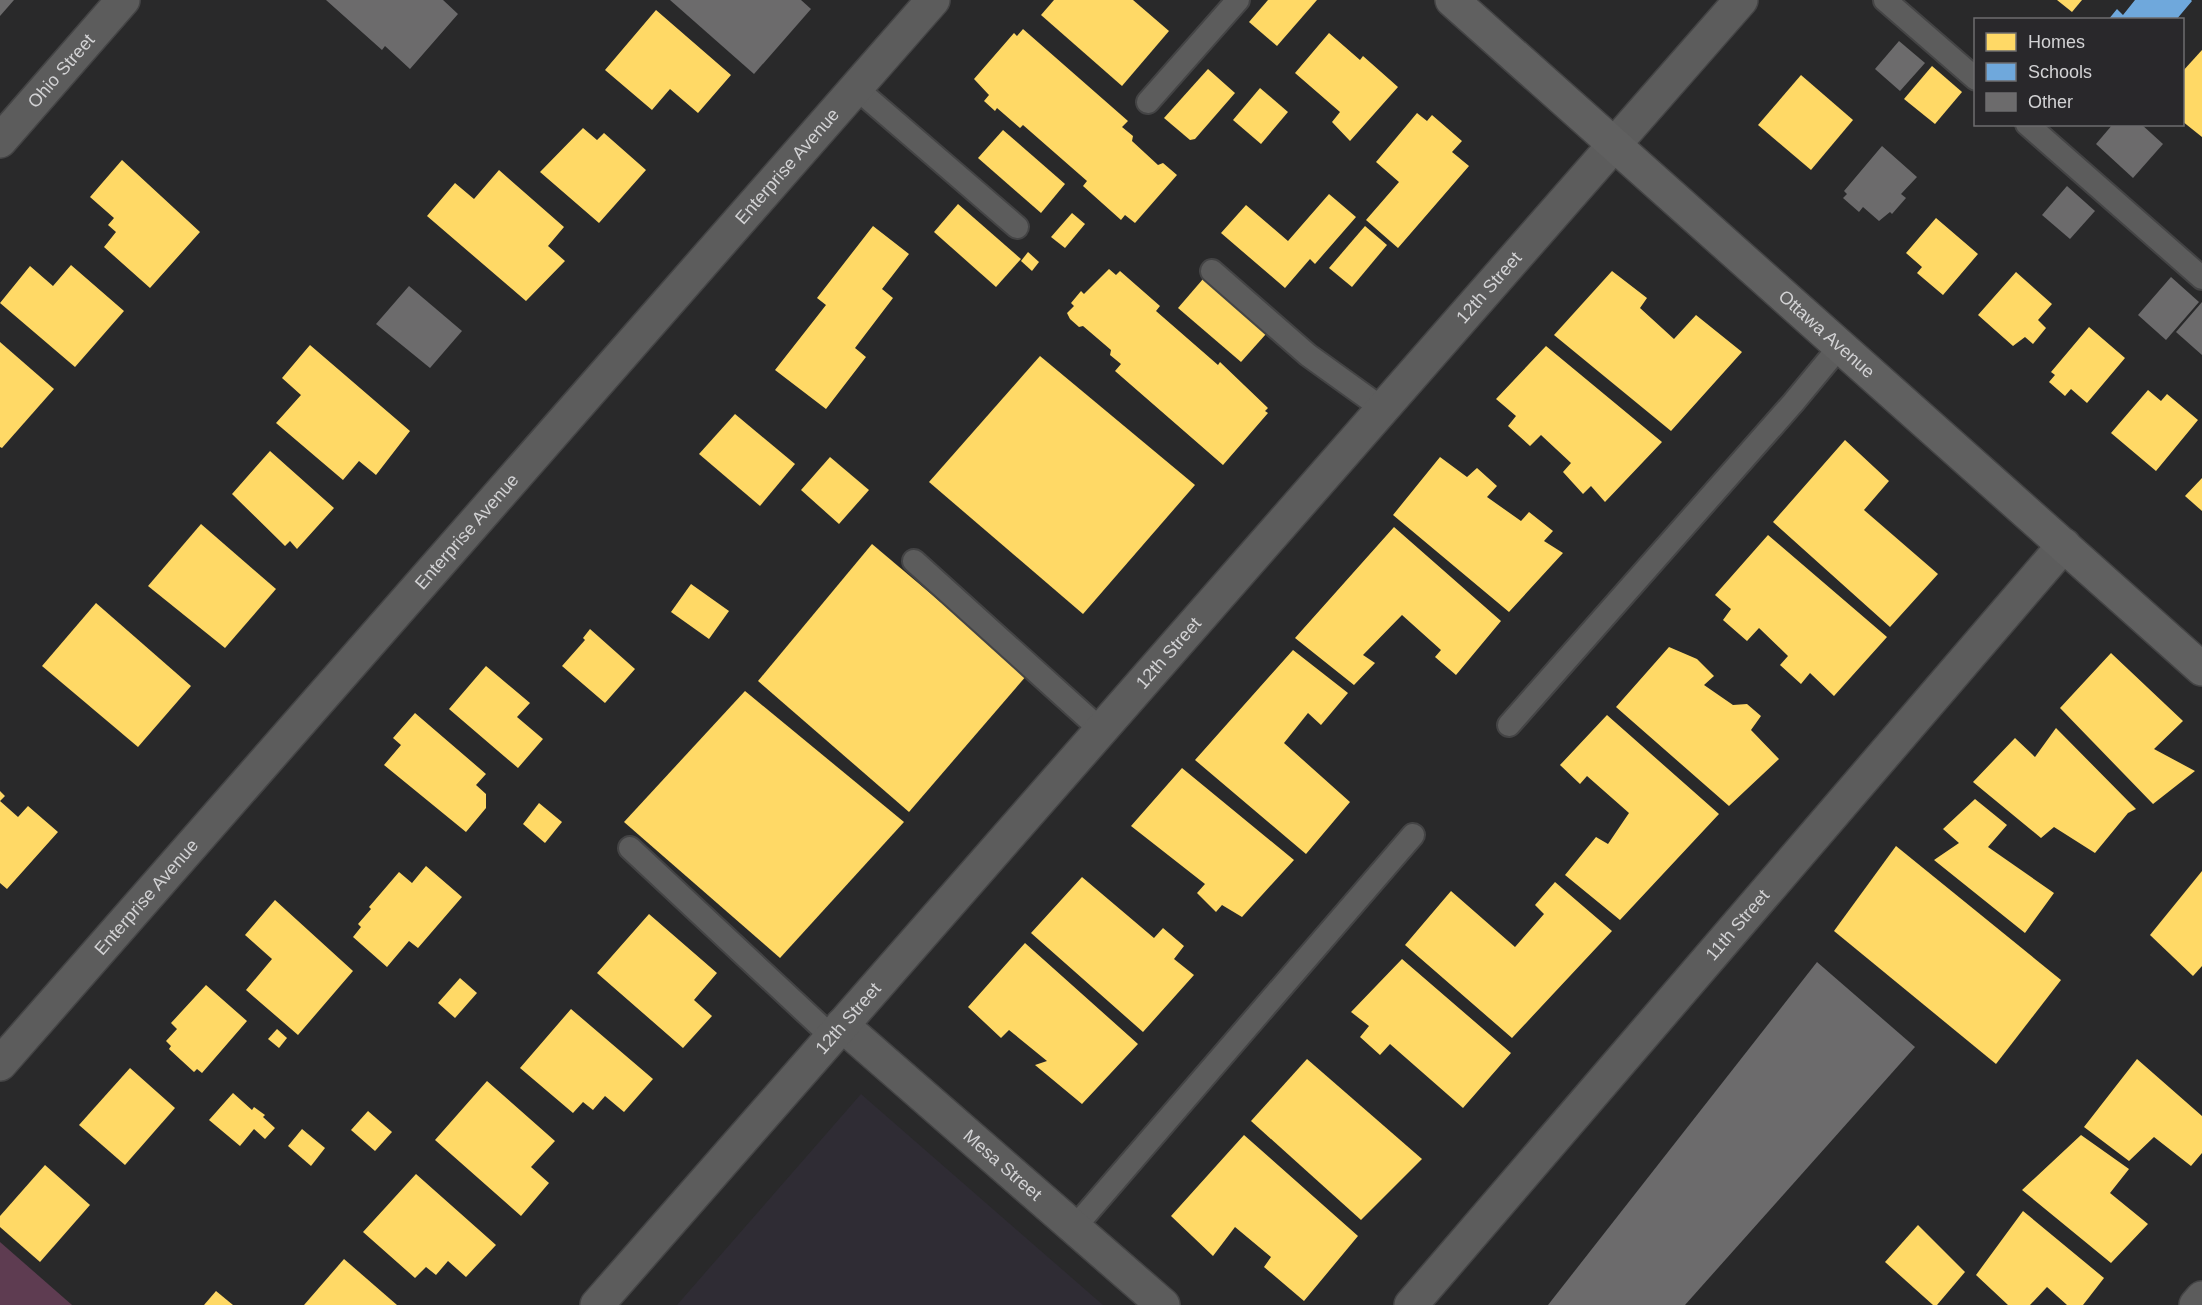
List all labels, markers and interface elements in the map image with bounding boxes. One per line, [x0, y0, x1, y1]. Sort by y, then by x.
legend [1974, 18, 2184, 126]
street label: Ohio Street [24, 30, 99, 112]
text: Homes [2028, 32, 2085, 52]
text: Schools [2028, 62, 2092, 82]
text: Other [2028, 92, 2073, 112]
street label: Enterprise Avenue [731, 104, 843, 228]
street label: 12th Street [1452, 248, 1525, 327]
street label: Ottawa Avenue [1775, 286, 1879, 382]
street label: Enterprise Avenue [411, 470, 523, 593]
street label: 12th Street [1132, 613, 1205, 693]
street label: Enterprise Avenue [90, 835, 202, 959]
street label: 11th Street [1702, 886, 1773, 964]
street label: 12th Street [812, 979, 885, 1058]
street label: Mesa Street [959, 1126, 1046, 1204]

